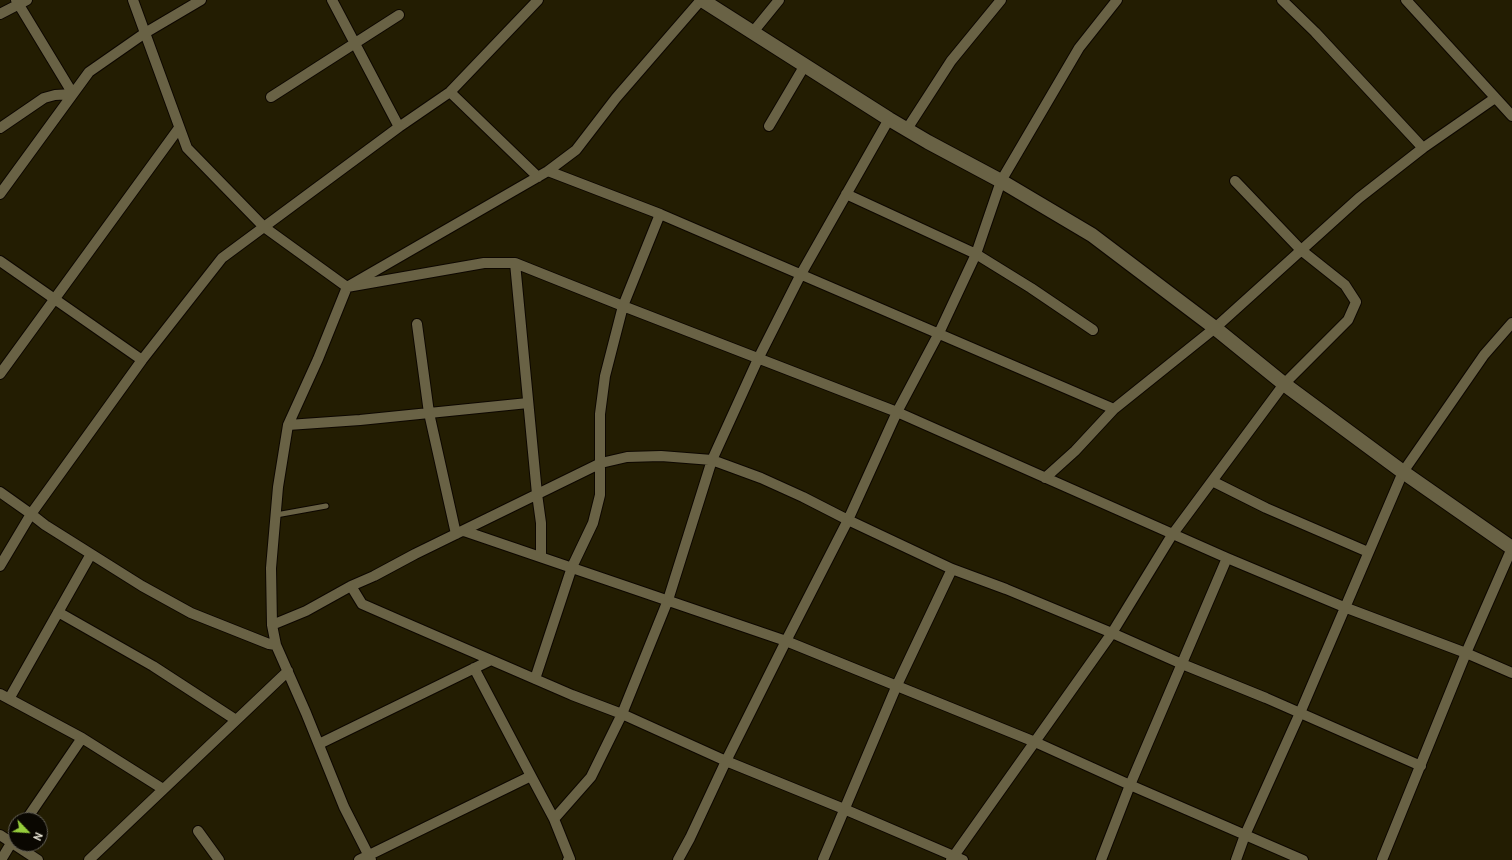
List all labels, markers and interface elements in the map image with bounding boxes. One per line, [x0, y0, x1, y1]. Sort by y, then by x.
north arrow [8, 812, 48, 852]
text: N [30, 830, 46, 843]

